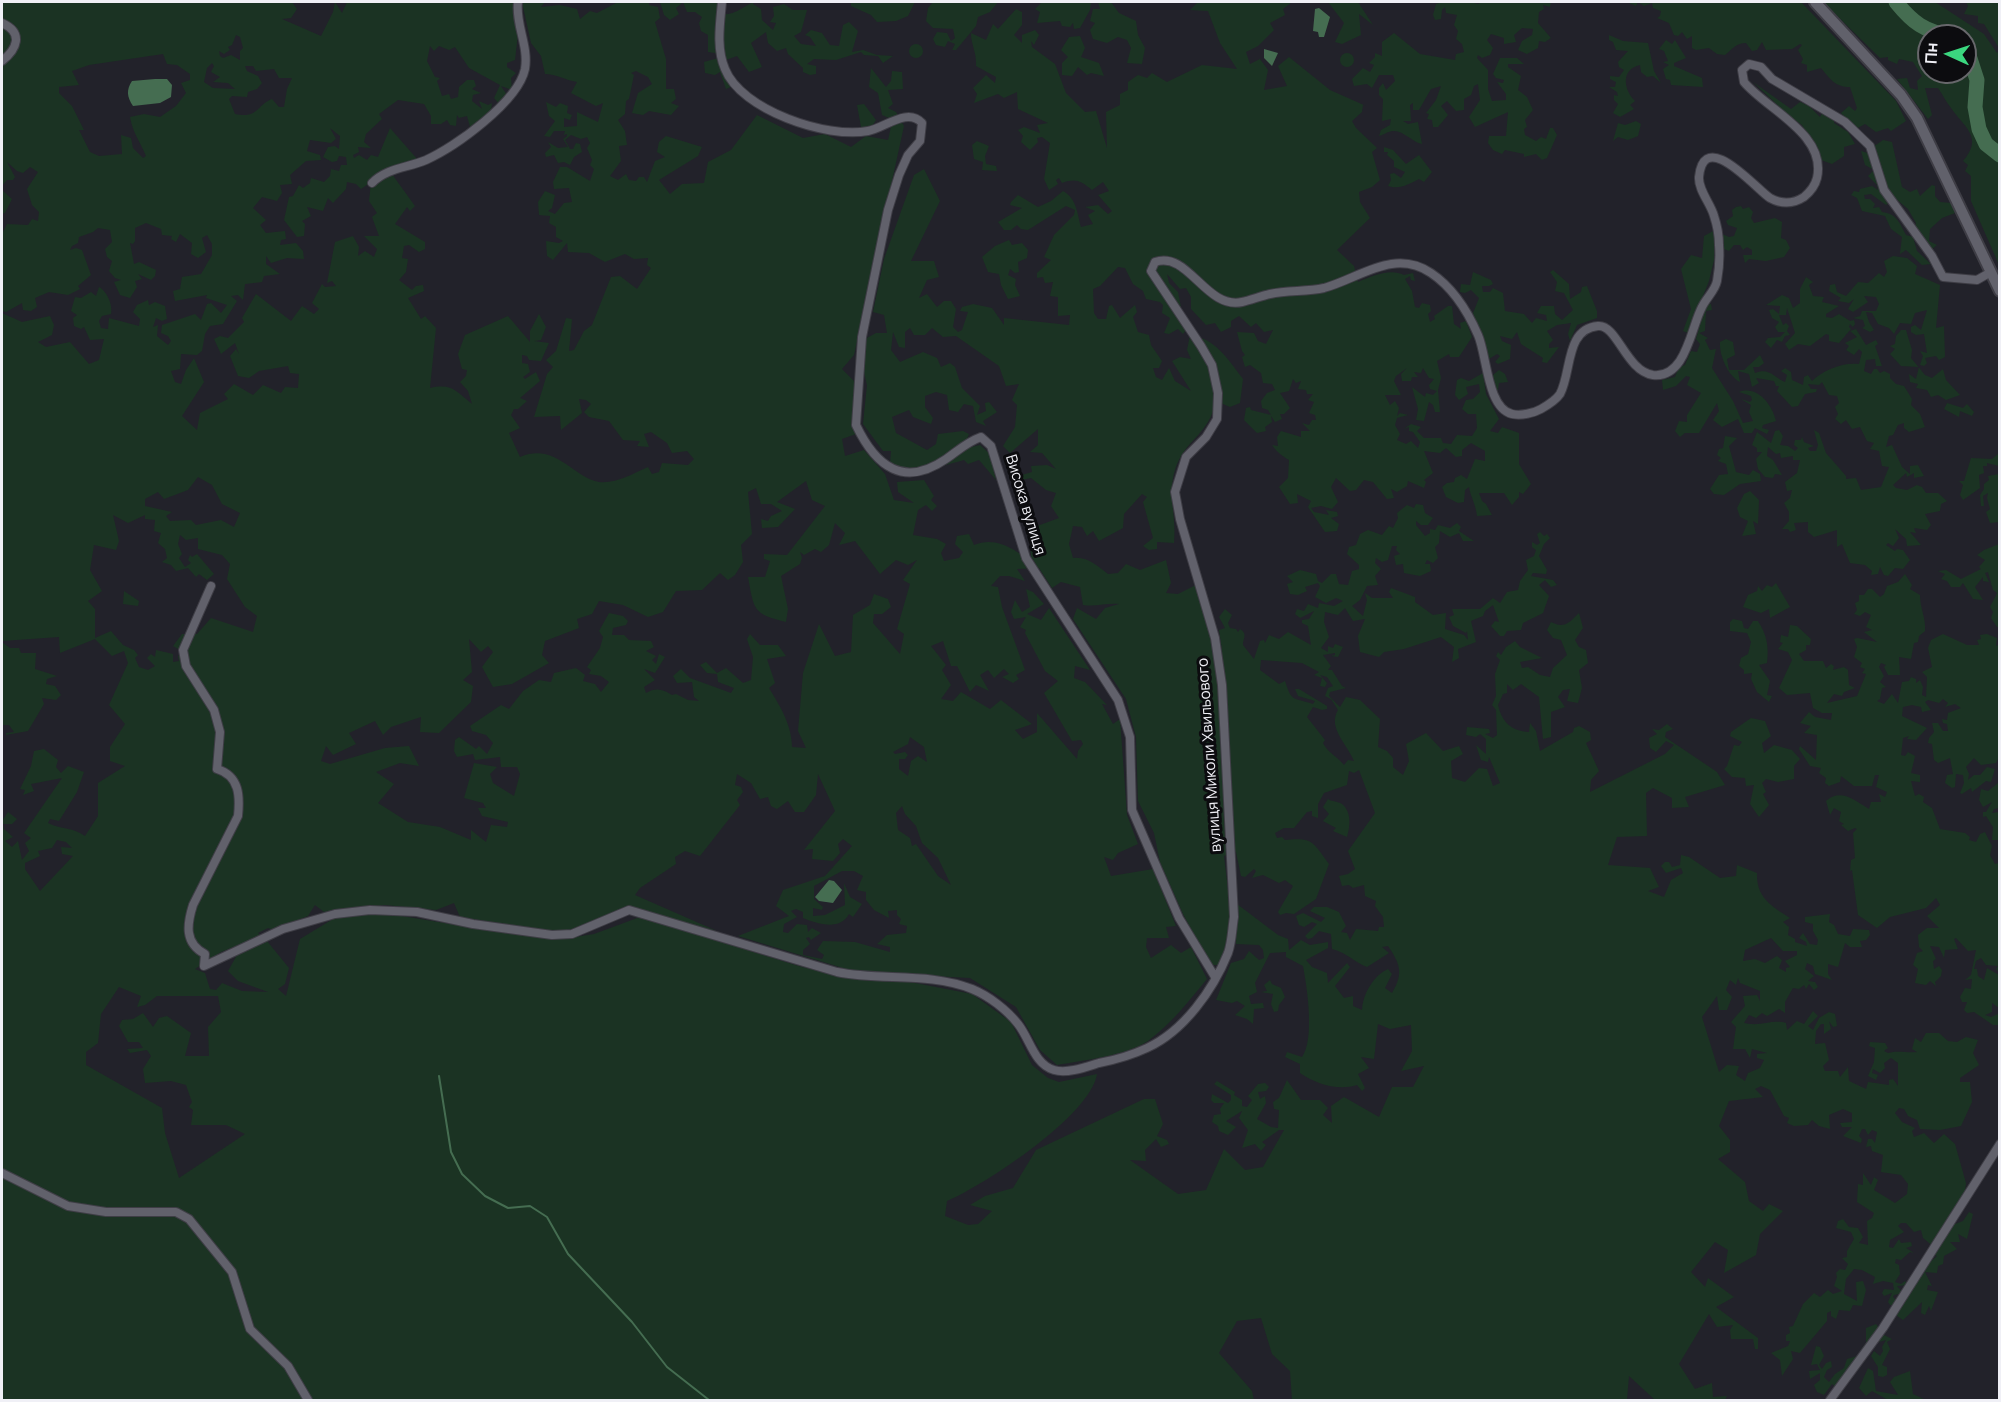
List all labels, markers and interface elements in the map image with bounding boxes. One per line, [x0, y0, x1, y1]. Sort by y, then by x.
north arrow [1917, 24, 1977, 84]
text: Пн [1919, 42, 1943, 65]
street label: Висока вулиця [1001, 453, 1049, 557]
street label: вулиця Миколи Хвильового [1194, 657, 1226, 853]

